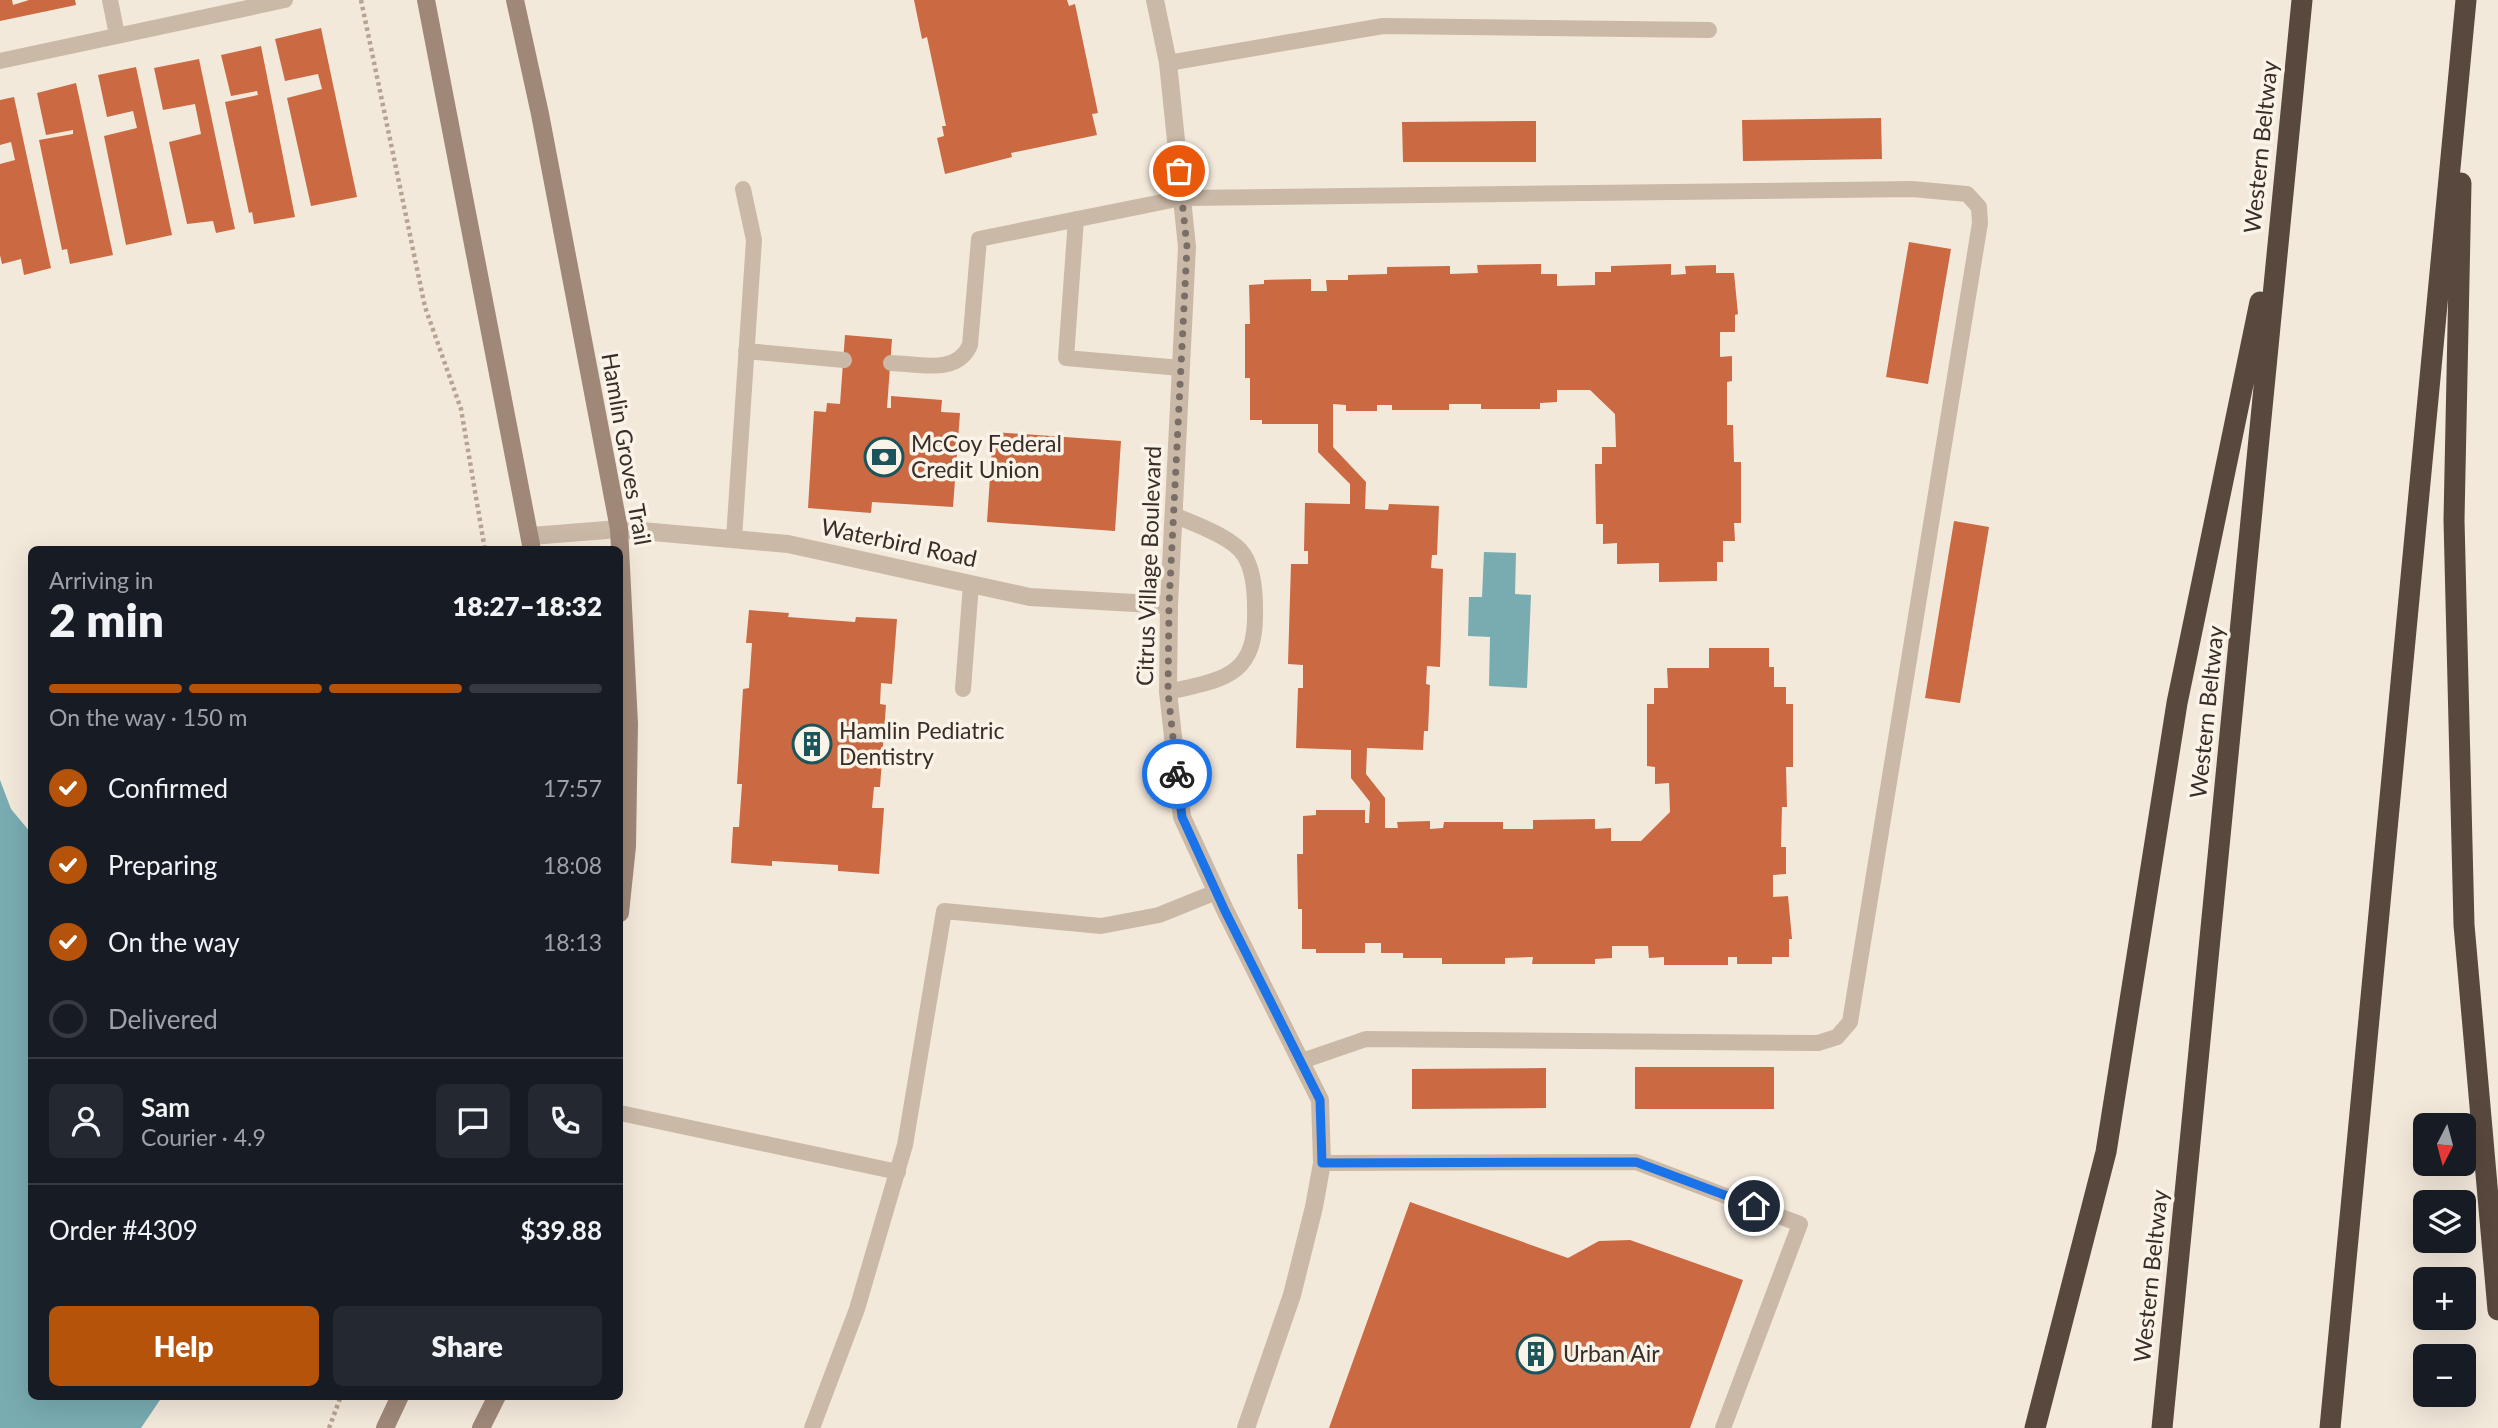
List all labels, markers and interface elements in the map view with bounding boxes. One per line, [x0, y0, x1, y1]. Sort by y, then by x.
street label: Western Beltway [2237, 59, 2283, 235]
pin [1149, 141, 1209, 201]
icon: bag [1160, 152, 1198, 190]
street label: Hamlin Groves Trail [596, 350, 658, 547]
place label: McCoy Federal Credit Union [911, 429, 1062, 483]
bank icon: McCoy Federal Credit Union [863, 436, 905, 478]
street label: Citrus Village Boulevard [1130, 445, 1166, 687]
street label: Waterbird Road [819, 512, 980, 572]
text: Arriving in [49, 566, 153, 594]
text: 18:27–18:32 [452, 590, 602, 622]
text: 2 min [49, 592, 164, 647]
street label: Western Beltway [2183, 624, 2229, 800]
text: On the way · 150 m [49, 703, 248, 731]
place label: Hamlin Pediatric Dentistry [839, 716, 1004, 770]
building icon: Hamlin Pediatric Dentistry [791, 723, 833, 765]
courier [1142, 739, 1212, 809]
icon: bike [1158, 755, 1196, 793]
icon: check [49, 769, 87, 807]
text: Confirmed [108, 772, 228, 804]
text: 17:57 [543, 774, 602, 802]
icon: check [49, 846, 87, 884]
text: Preparing [108, 849, 217, 881]
text: 18:08 [543, 851, 602, 879]
icon: check [49, 923, 87, 961]
text: On the way [108, 926, 240, 958]
text: 18:13 [543, 928, 602, 956]
text: Delivered [108, 1003, 218, 1035]
button: person [49, 1084, 123, 1158]
button: chat [436, 1084, 510, 1158]
button: phone [528, 1084, 602, 1158]
text: Sam [141, 1091, 190, 1123]
north arrow [2413, 1113, 2476, 1176]
map controls [2413, 1113, 2476, 1407]
text: Courier · 4.9 [141, 1123, 266, 1151]
pin [1724, 1176, 1784, 1236]
icon: home [1735, 1187, 1773, 1225]
street label: Western Beltway [2127, 1188, 2173, 1364]
button: layers [2413, 1190, 2476, 1253]
text: Order #4309 [49, 1214, 198, 1246]
text: $39.88 [520, 1214, 602, 1246]
button: + [2413, 1267, 2476, 1330]
button: Help [49, 1306, 319, 1386]
button: Share [333, 1306, 602, 1386]
building icon: Urban Air [1515, 1333, 1557, 1375]
place label: Urban Air [1563, 1339, 1660, 1367]
button: − [2413, 1344, 2476, 1407]

